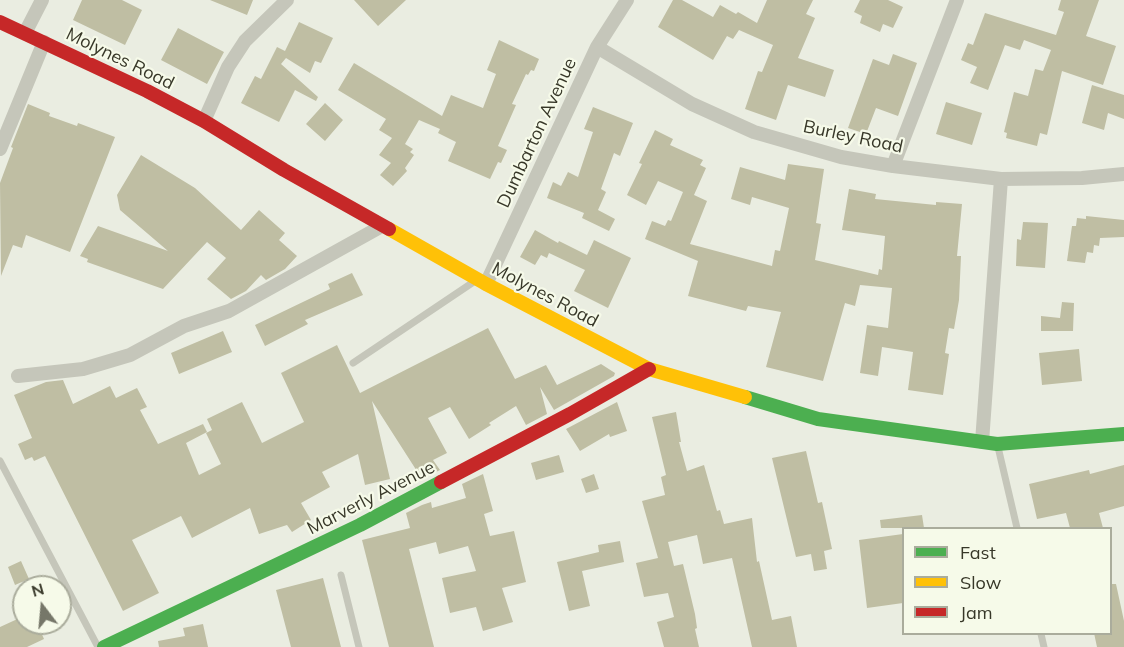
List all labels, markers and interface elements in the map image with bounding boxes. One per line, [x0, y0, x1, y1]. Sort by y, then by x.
street label: Molynes Road [62, 24, 178, 94]
street label: Dumbarton Avenue [493, 55, 581, 211]
street label: Burley Road [801, 116, 905, 158]
street label: Molynes Road [488, 258, 602, 332]
street label: Marverly Avenue [304, 457, 438, 539]
legend [902, 527, 1112, 635]
text: Fast [960, 541, 996, 564]
text: Slow [960, 571, 1001, 594]
north arrow [12, 575, 72, 635]
text: N [29, 578, 46, 601]
text: Jam [960, 601, 993, 624]

